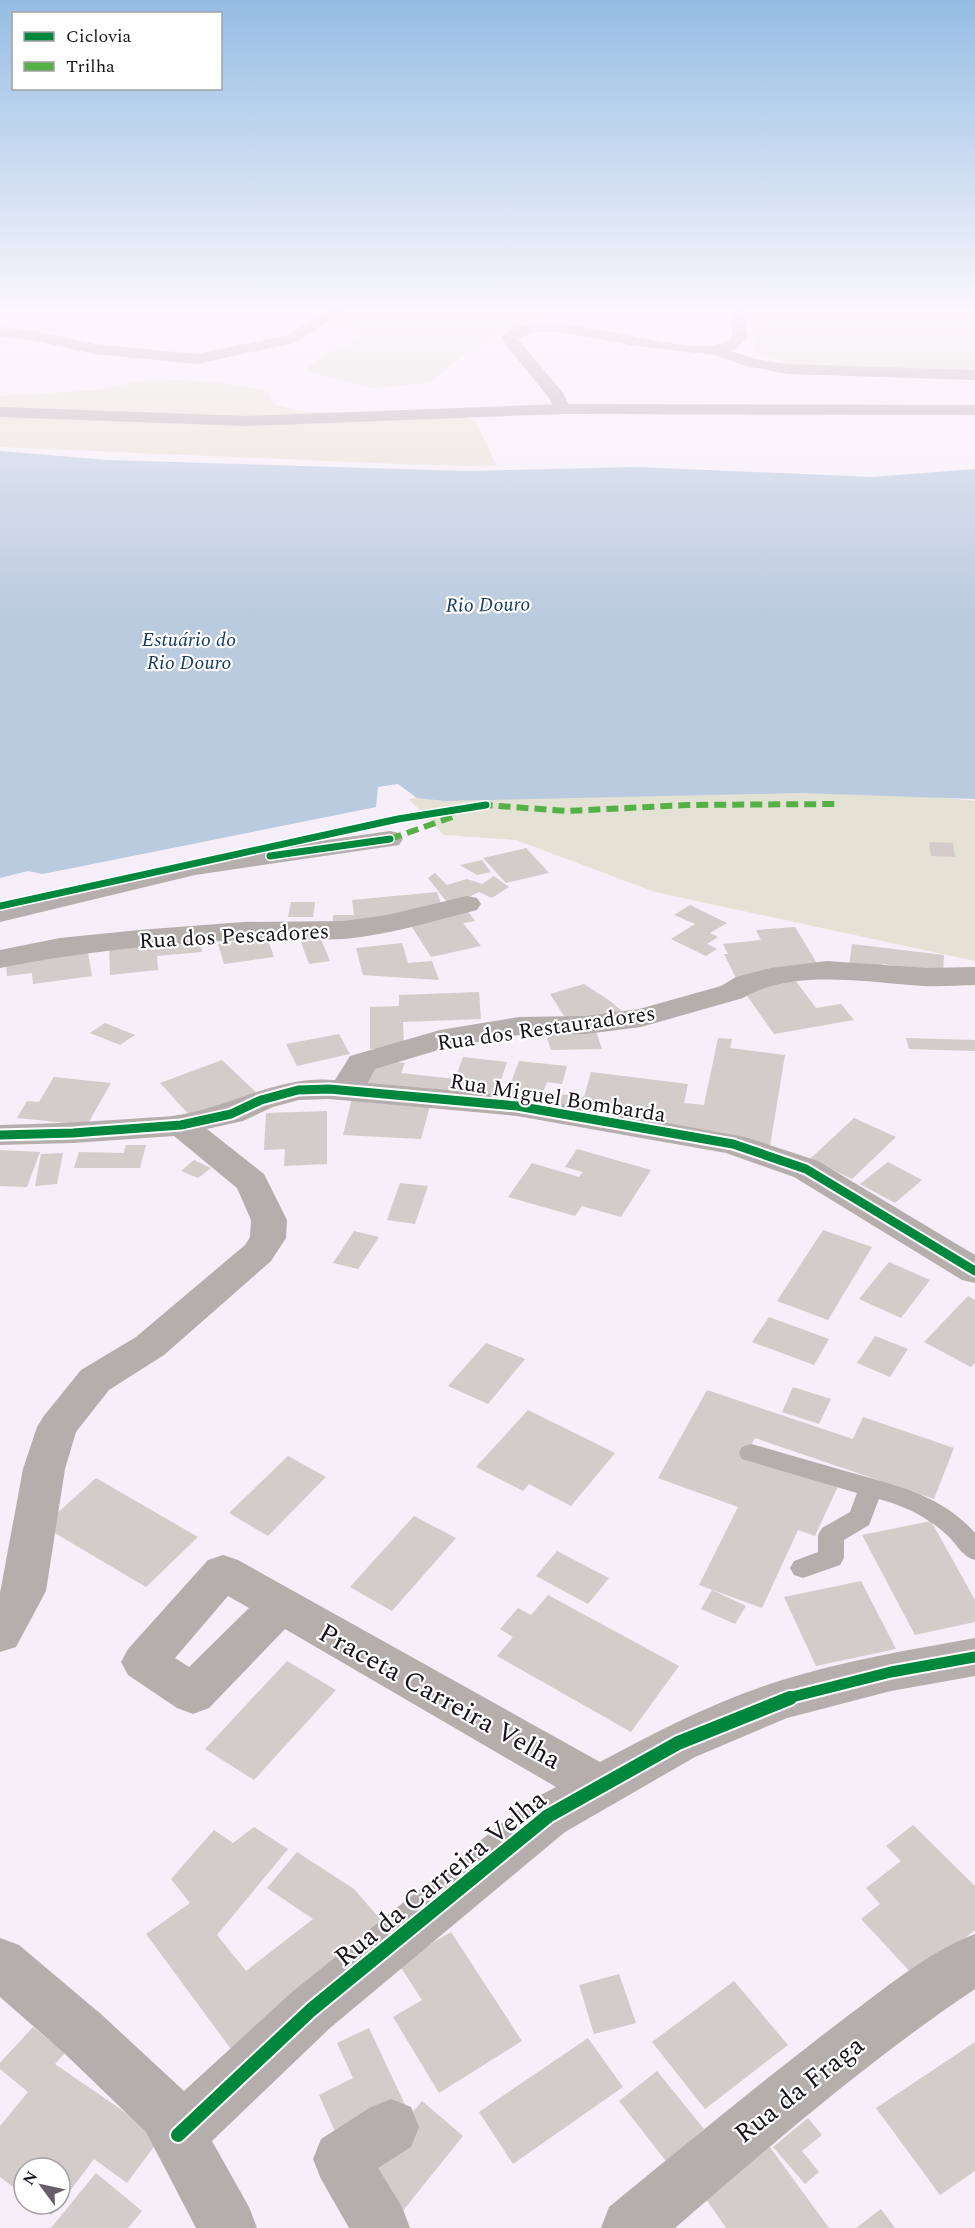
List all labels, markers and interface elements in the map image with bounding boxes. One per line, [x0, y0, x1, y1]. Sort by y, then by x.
legend [12, 12, 222, 90]
text: Ciclovia [66, 23, 132, 50]
text: Trilha [66, 53, 115, 80]
water label: Rio Douro [445, 589, 531, 621]
water label: Estuário do Rio Douro [142, 625, 236, 678]
street label: Rua dos Pescadores [138, 915, 330, 958]
street label: Rua dos Restauradores [435, 997, 658, 1060]
street label: Rua Miguel Bombarda [447, 1065, 668, 1132]
street label: Praceta Carreira Velha [310, 1613, 569, 1781]
street label: Rua da Carreira Velha [325, 1780, 556, 1978]
street label: Rua da Fraga [725, 2025, 874, 2154]
north arrow [12, 2156, 72, 2216]
text: N [17, 2166, 44, 2190]

